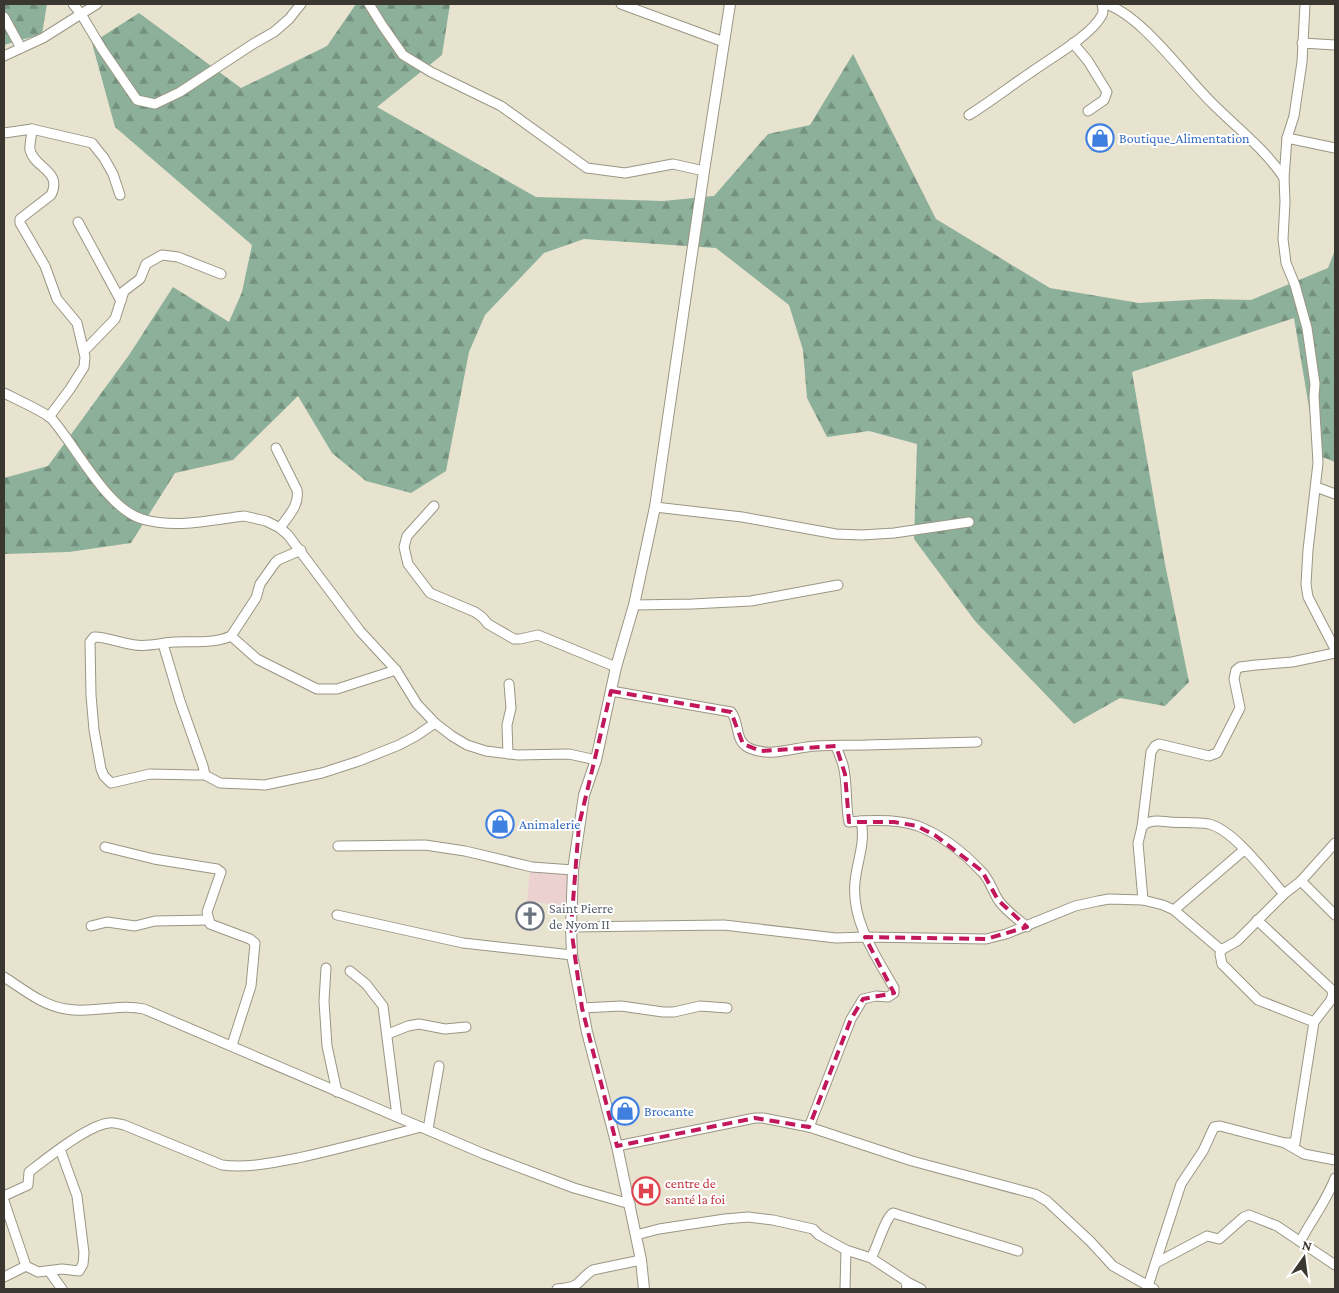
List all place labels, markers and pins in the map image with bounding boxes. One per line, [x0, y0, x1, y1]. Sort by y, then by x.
shop icon: Boutique_Alimentation [1085, 123, 1115, 153]
place label: Boutique_Alimentation [1119, 130, 1250, 146]
shop icon: Animalerie [485, 809, 515, 839]
place label: Animalerie [519, 816, 581, 832]
place label: Saint Pierre de Nyom II [549, 900, 613, 932]
church icon: Saint Pierre de Nyom II [515, 901, 545, 931]
shop icon: Brocante [610, 1096, 640, 1126]
place label: Brocante [644, 1103, 694, 1119]
place label: centre de santé la foi [665, 1175, 726, 1207]
hospital icon: centre de santé la foi [631, 1176, 661, 1206]

